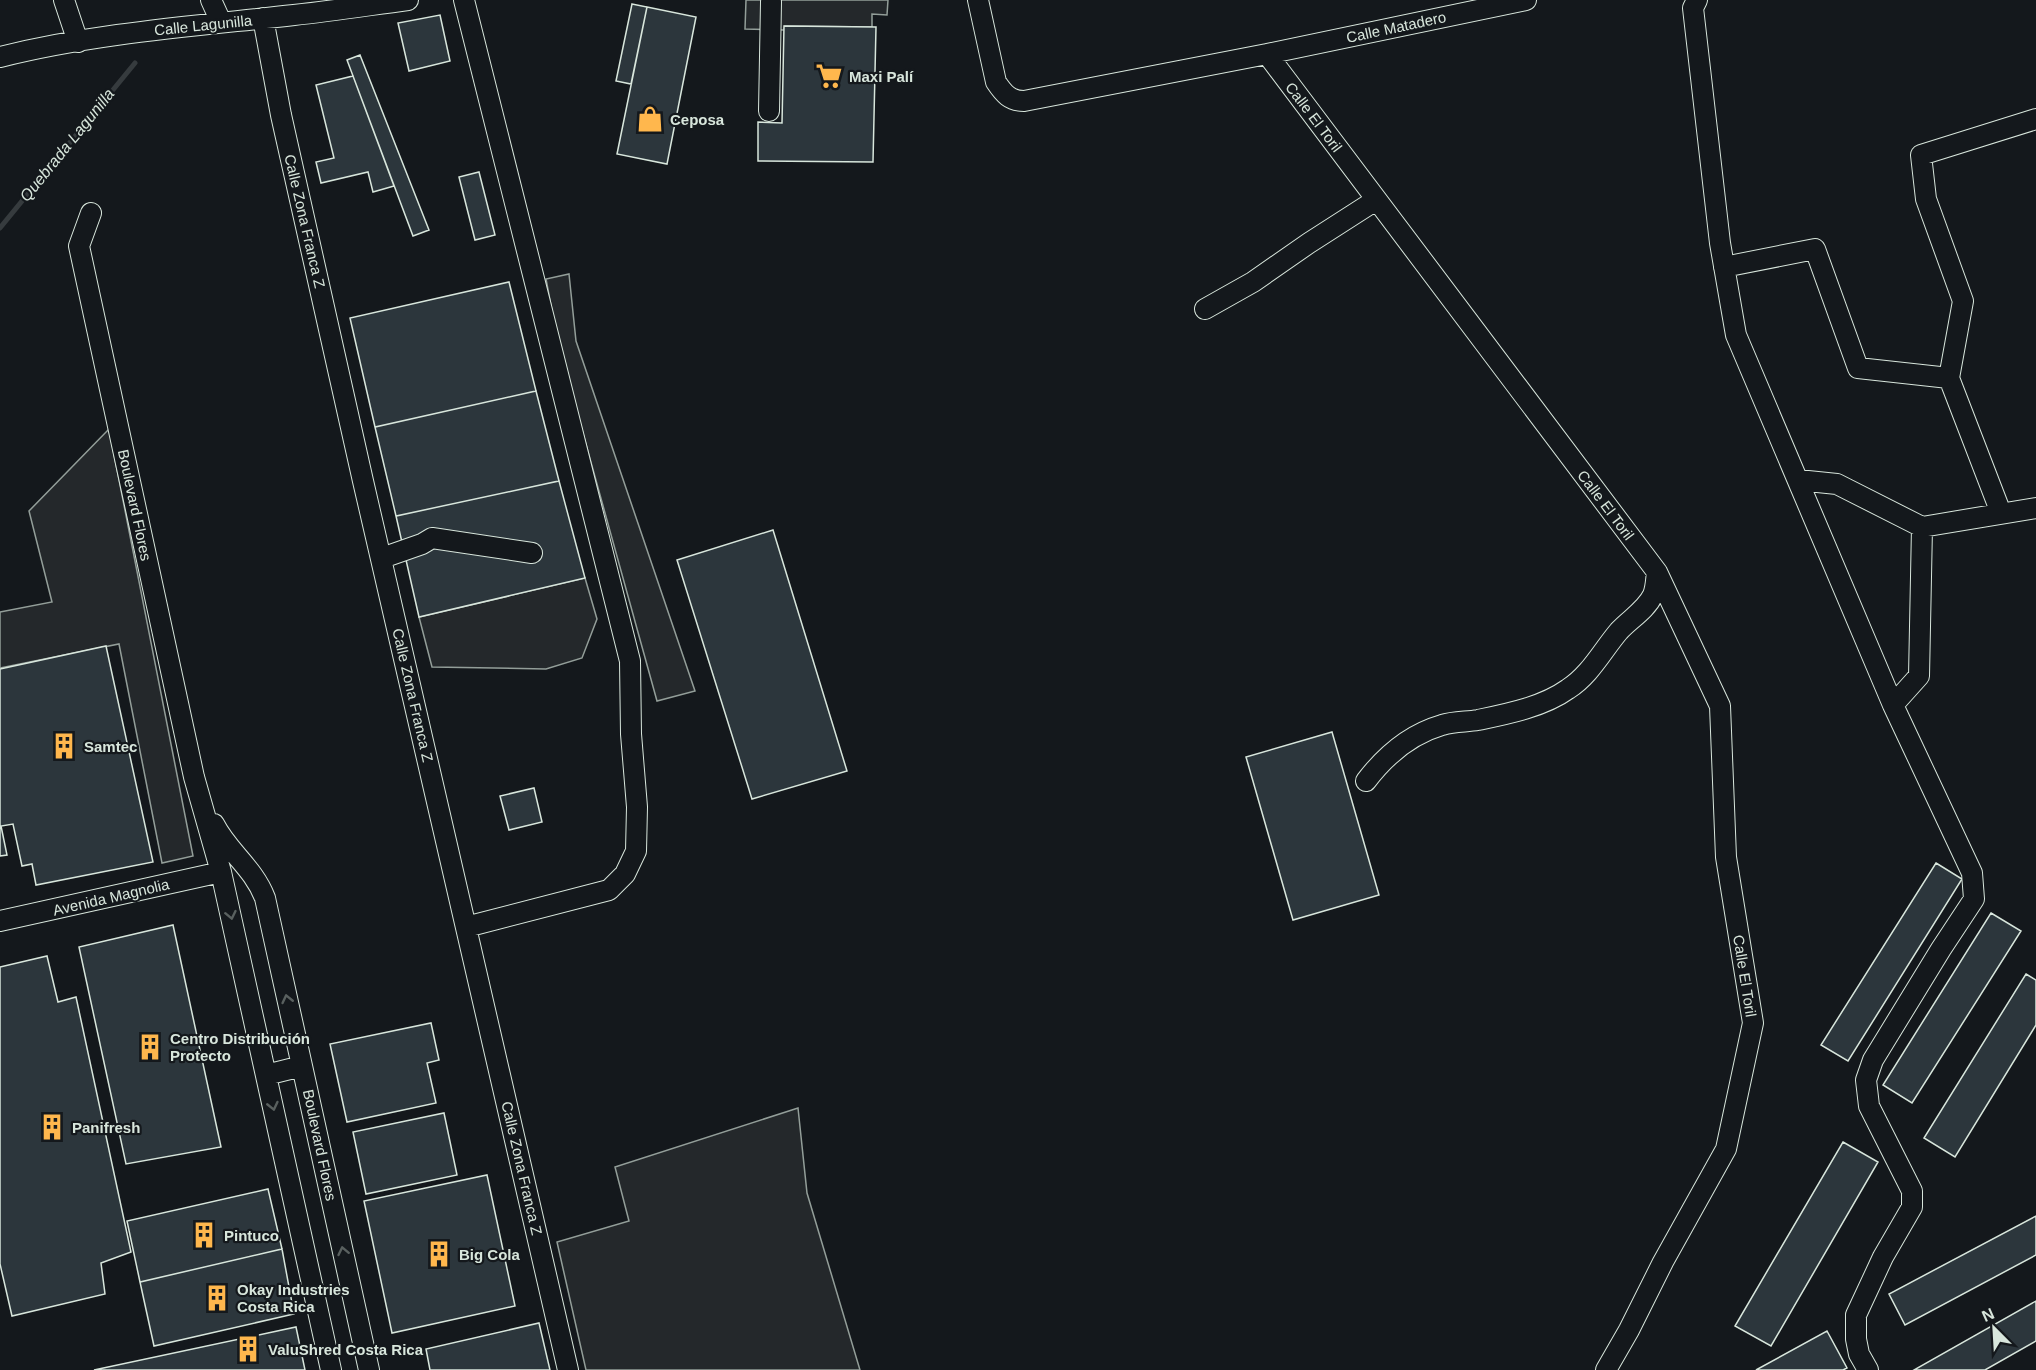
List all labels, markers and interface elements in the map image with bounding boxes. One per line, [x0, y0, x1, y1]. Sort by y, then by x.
street label: Calle Matadero [1344, 8, 1448, 46]
street label: Calle Lagunilla [153, 11, 253, 39]
supermarket icon: Maxi Palí [814, 61, 844, 91]
place label: Maxi Palí [849, 68, 914, 85]
street label: Calle El Toril [1282, 79, 1346, 155]
water label: Quebrada Lagunilla [16, 85, 118, 205]
shop icon: Ceposa [635, 104, 665, 134]
place label: Ceposa [670, 111, 725, 128]
street label: Calle Zona Franca Z [281, 152, 329, 290]
street label: Boulevard Flores [115, 448, 155, 562]
street label: Calle El Toril [1574, 467, 1638, 543]
street label: Calle Zona Franca Z [389, 626, 437, 764]
building icon: Samtec [49, 731, 79, 761]
place label: Samtec [84, 738, 137, 755]
street label: Avenida Magnolia [51, 875, 172, 919]
one-way arrow [223, 910, 236, 920]
street label: Calle El Toril [1730, 934, 1760, 1018]
one-way arrow [282, 995, 295, 1005]
place label: Centro Distribución Protecto [170, 1030, 310, 1064]
building icon: Centro Distribución Protecto [135, 1032, 165, 1062]
street label: Boulevard Flores [300, 1088, 340, 1202]
street label: Calle Zona Franca Z [498, 1099, 546, 1237]
one-way arrow [265, 1100, 278, 1110]
building icon: Panifresh [37, 1112, 67, 1142]
place label: Panifresh [72, 1119, 140, 1136]
building icon: Pintuco [189, 1220, 219, 1250]
place label: Pintuco [224, 1227, 279, 1244]
building icon: Big Cola [424, 1239, 454, 1269]
place label: Big Cola [459, 1246, 520, 1263]
one-way arrow [337, 1247, 350, 1257]
place label: Okay Industries Costa Rica [237, 1281, 350, 1315]
building icon: Okay Industries Costa Rica [202, 1283, 232, 1313]
north arrow [1964, 1298, 2024, 1358]
text: N [1979, 1305, 1997, 1325]
building icon: ValuShred Costa Rica [233, 1334, 263, 1364]
place label: ValuShred Costa Rica [268, 1341, 424, 1358]

